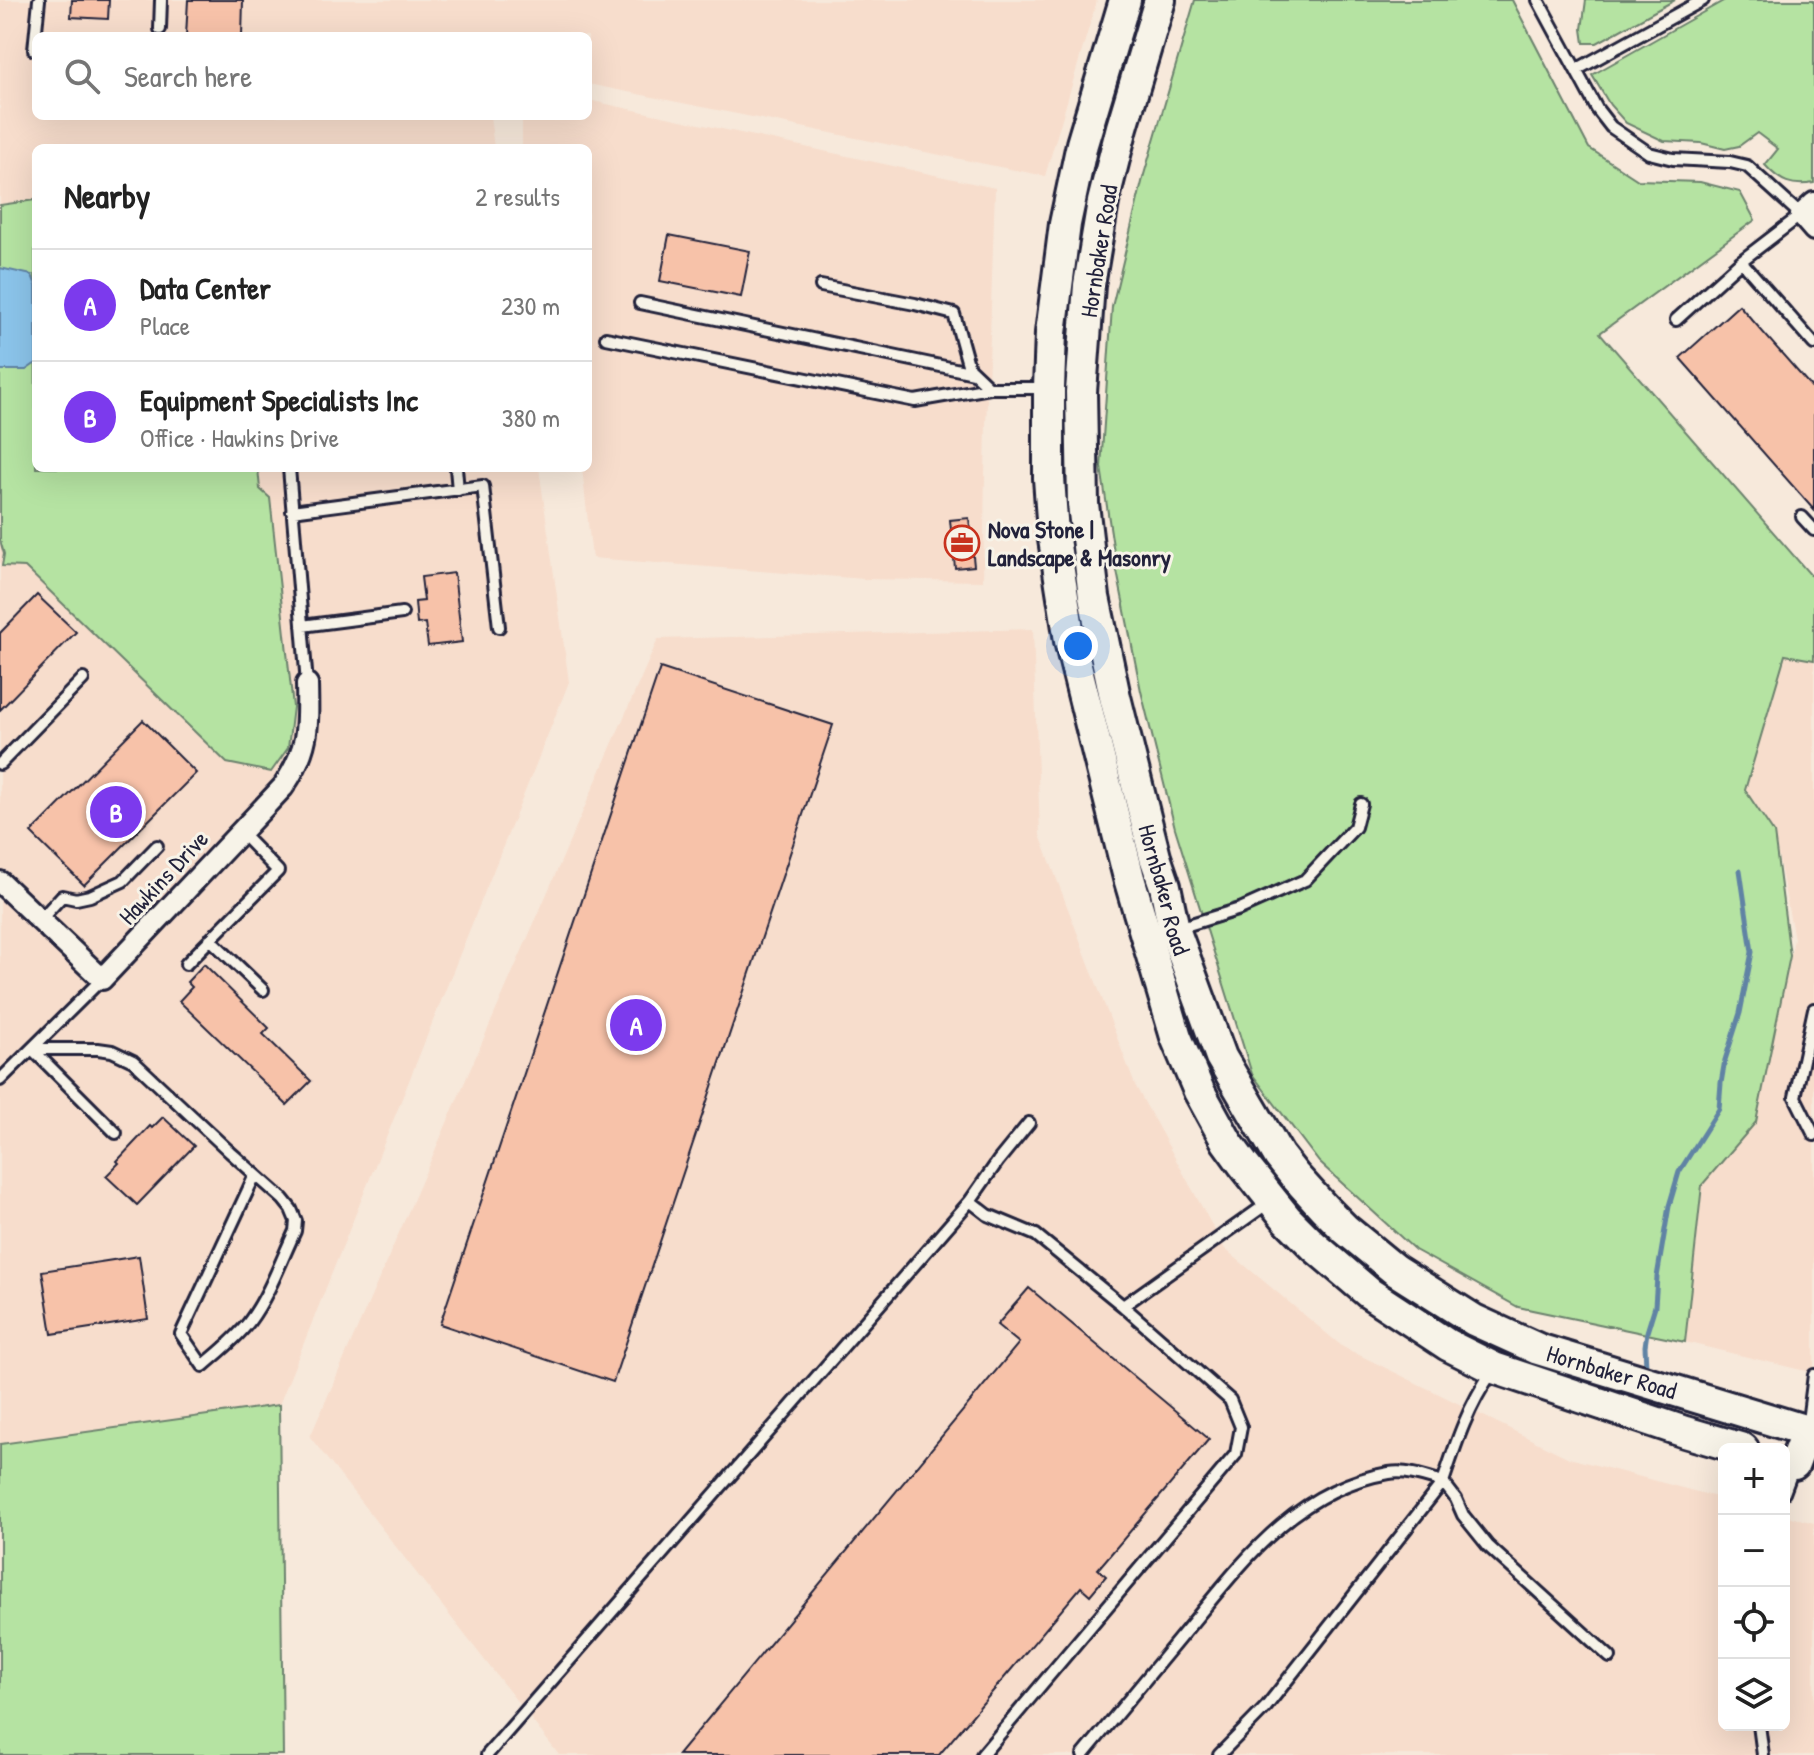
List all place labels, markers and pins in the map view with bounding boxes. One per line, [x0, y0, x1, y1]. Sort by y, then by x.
place label: Nova Stone | Landscape & Masonry [988, 513, 1171, 574]
office icon: Nova Stone | Landscape & Masonry [943, 524, 981, 562]
pin: B [90, 782, 142, 842]
pin: A [610, 995, 662, 1055]

